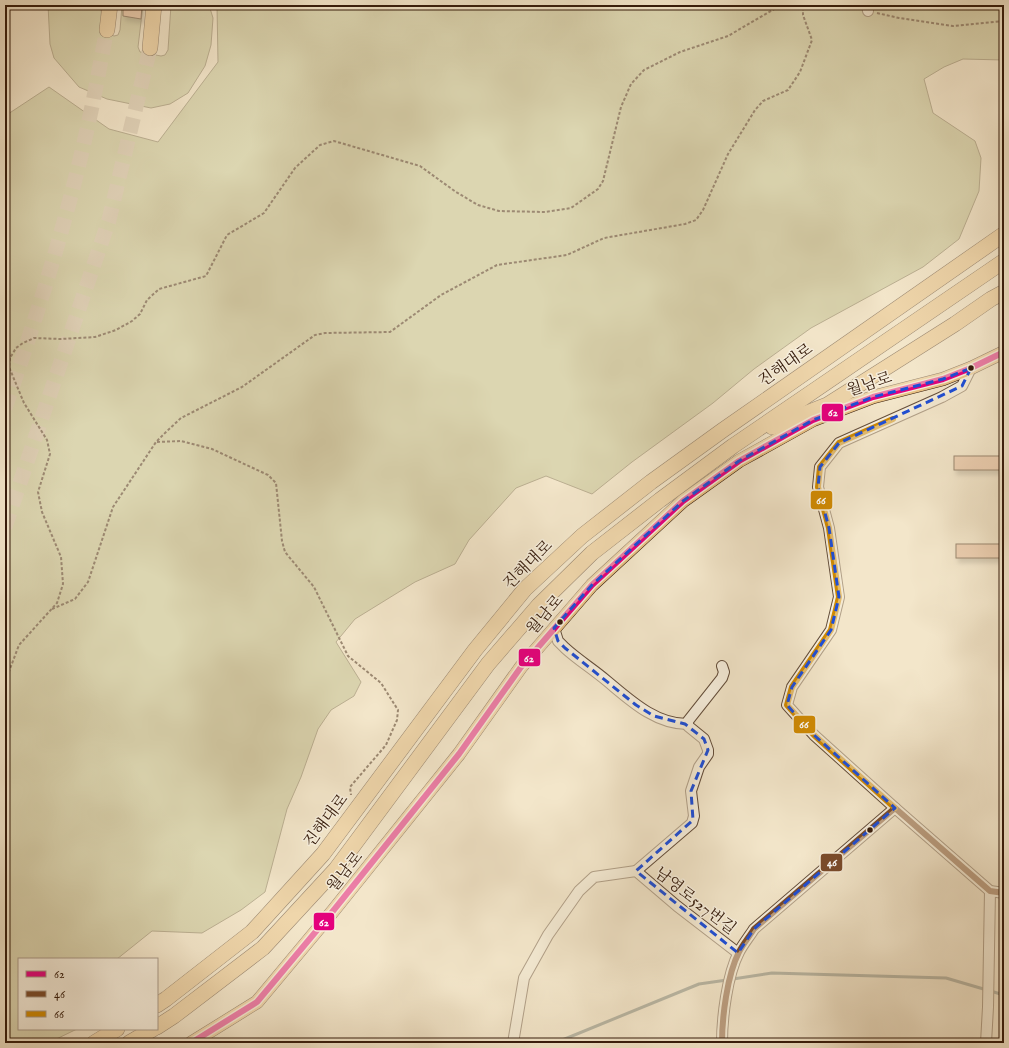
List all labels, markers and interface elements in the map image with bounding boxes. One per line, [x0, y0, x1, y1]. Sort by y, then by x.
street label: 진해대로 [755, 339, 818, 392]
unlabelled marker [966, 363, 976, 373]
street label: 월남로 [844, 368, 895, 402]
line badge: 62 [821, 403, 844, 422]
text: 62 [828, 406, 839, 420]
line badge: 66 [810, 490, 833, 510]
text: 66 [816, 494, 827, 508]
street label: 진해대로 [499, 536, 558, 594]
street label: 월남로 [523, 591, 569, 639]
unlabelled marker [555, 617, 565, 627]
line badge: 62 [518, 648, 541, 667]
text: 62 [524, 652, 535, 666]
line badge: 66 [793, 715, 816, 734]
text: 66 [799, 718, 810, 732]
street label: 진해대로 [300, 790, 354, 852]
unlabelled marker [865, 825, 875, 835]
street label: 월남로 [323, 848, 368, 897]
line badge: 46 [820, 853, 843, 872]
text: 46 [826, 856, 838, 870]
street label: 남영로527번길 [650, 864, 739, 940]
line badge: 62 [313, 912, 335, 931]
text: 62 [319, 916, 330, 930]
legend [18, 958, 158, 1030]
text: 62 [54, 967, 65, 982]
text: 46 [54, 987, 66, 1002]
text: 66 [54, 1007, 65, 1022]

